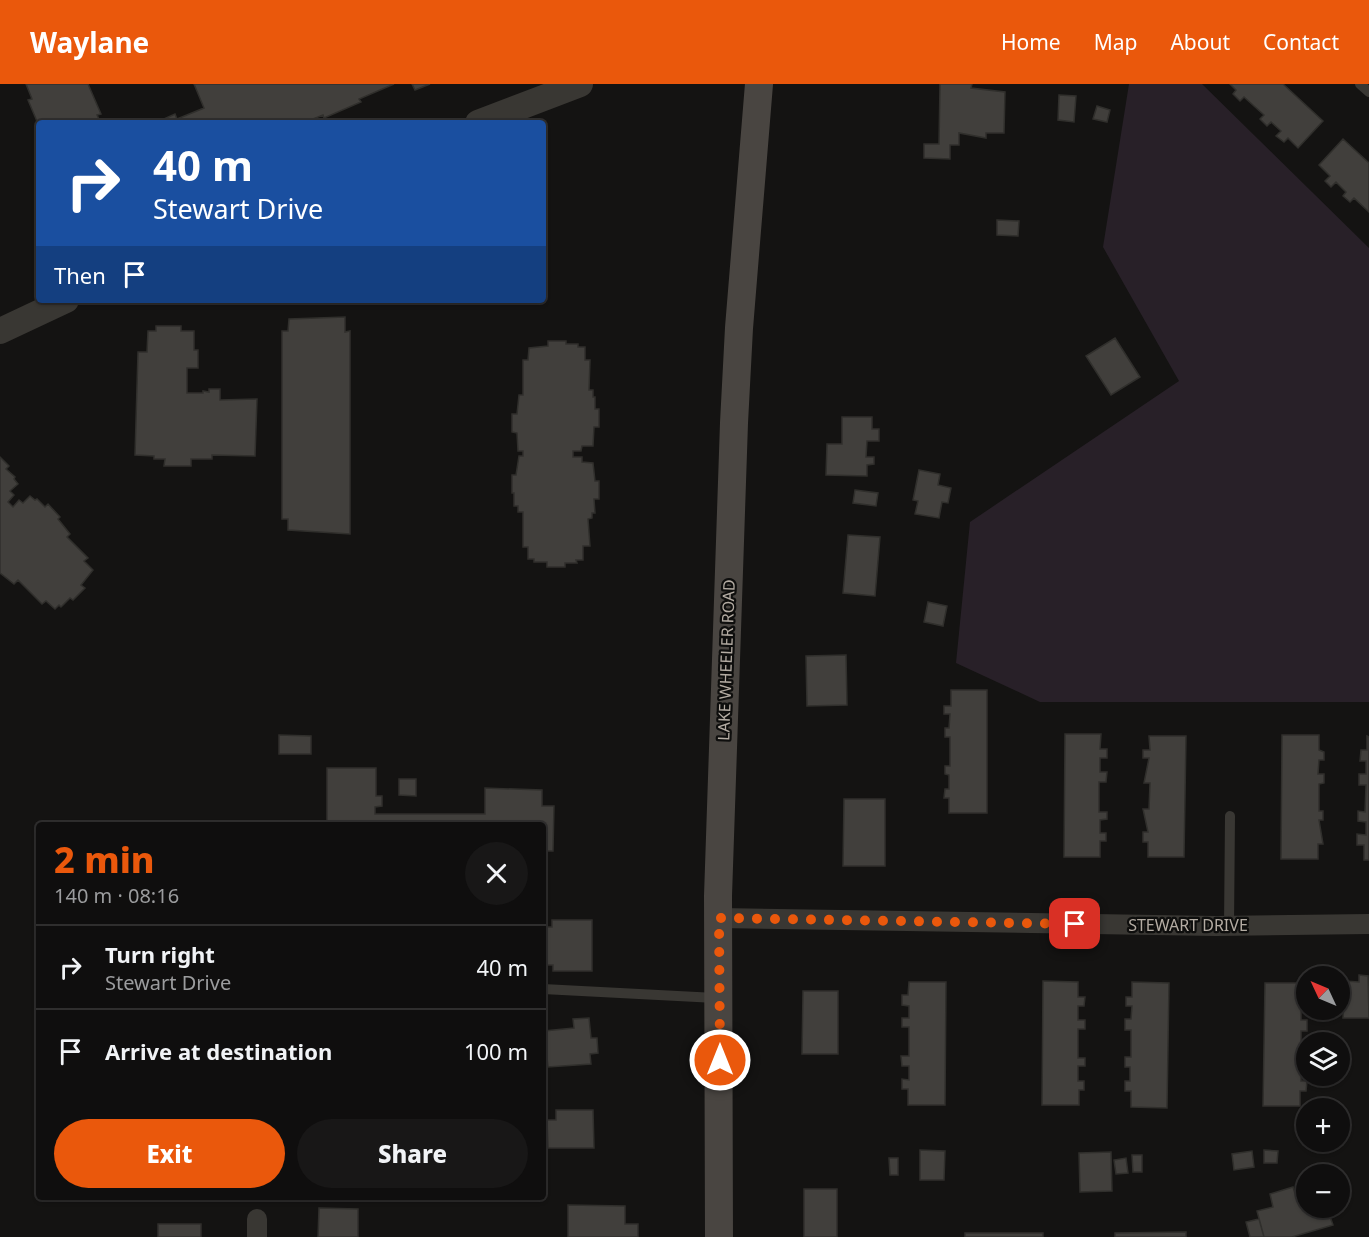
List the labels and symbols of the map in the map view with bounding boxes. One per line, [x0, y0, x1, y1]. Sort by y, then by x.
street label: LAKE WHEELER ROAD [712, 579, 740, 741]
pin [1049, 898, 1100, 949]
street label: STEWART DRIVE [1128, 914, 1248, 936]
north arrow [1296, 966, 1350, 1020]
position arrow [688, 1028, 752, 1092]

